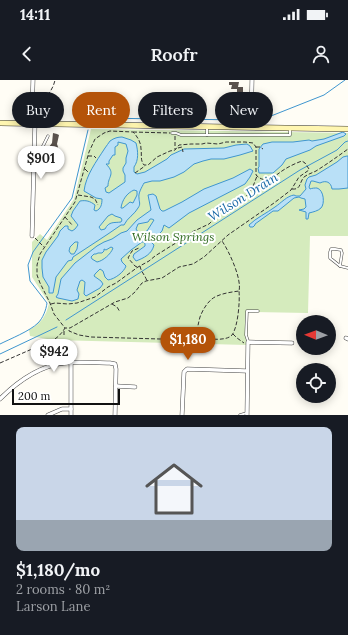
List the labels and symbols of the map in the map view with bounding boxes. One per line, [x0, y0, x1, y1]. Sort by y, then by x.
pin: $901 [17, 146, 65, 180]
water label: Wilson Drain [205, 169, 281, 225]
park label: Wilson Springs [132, 229, 214, 244]
north arrow [296, 315, 336, 355]
pin: $1,180 [155, 327, 221, 361]
pin: $942 [30, 339, 78, 373]
scale bar [12, 387, 120, 406]

